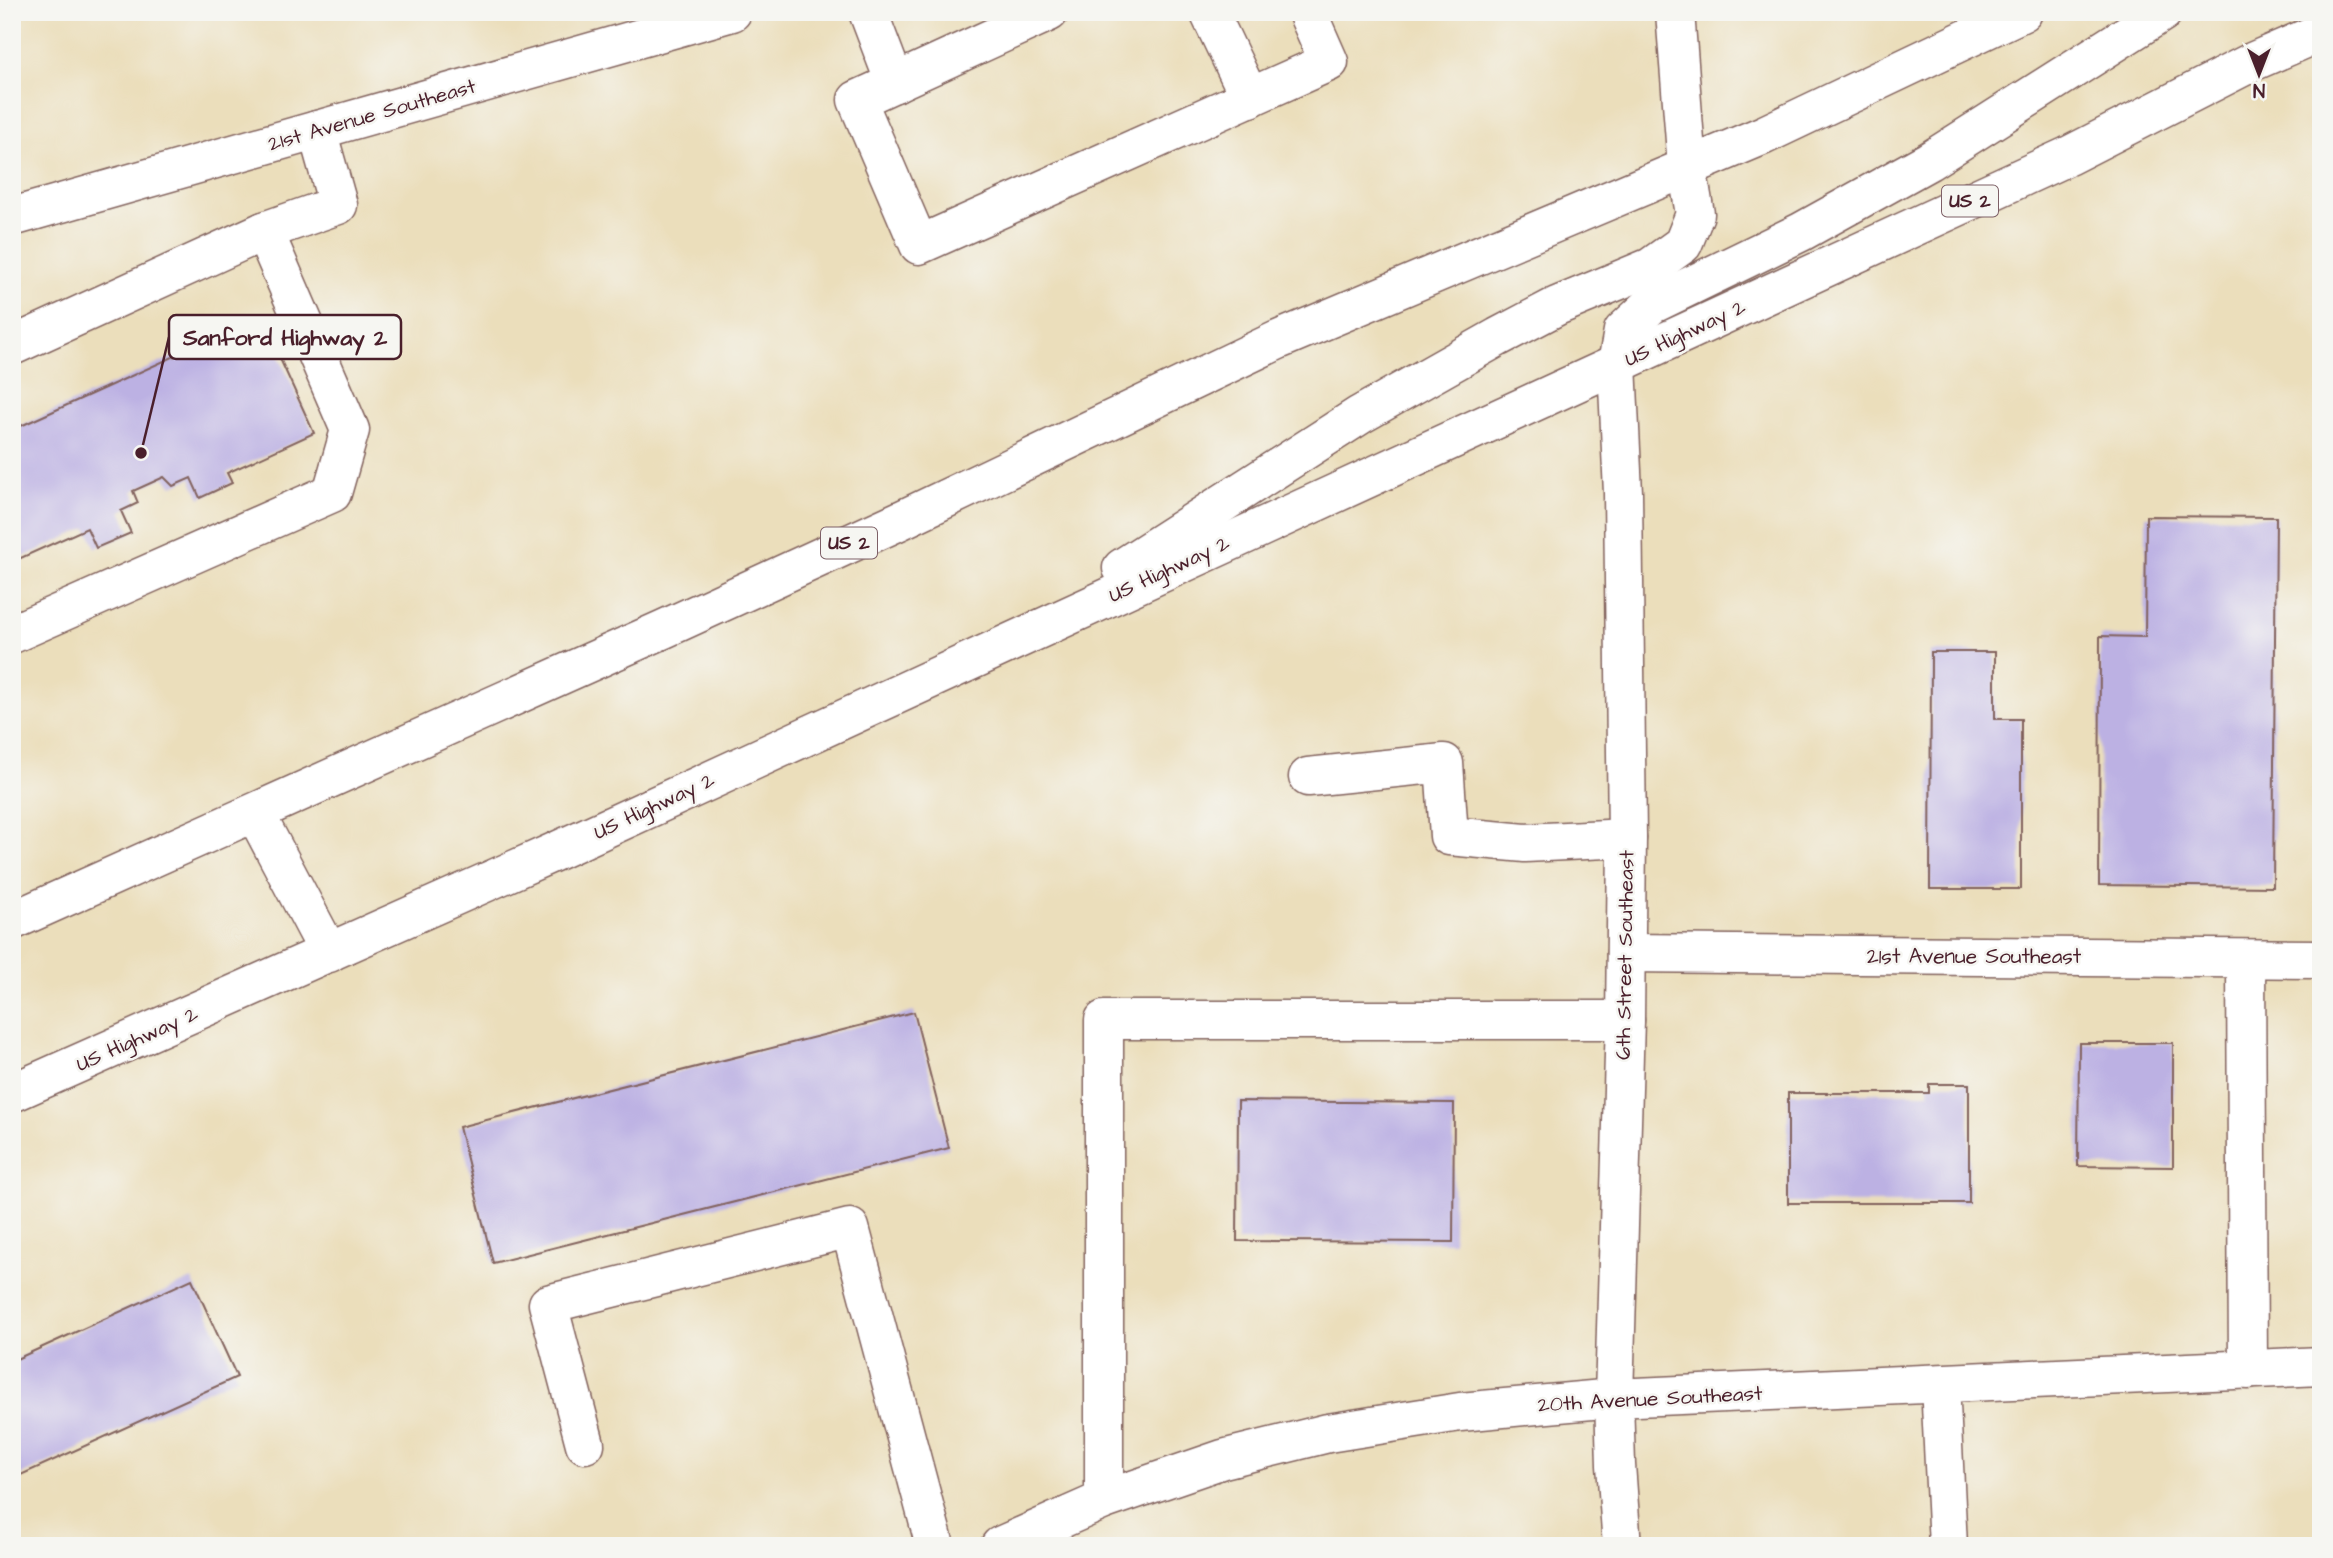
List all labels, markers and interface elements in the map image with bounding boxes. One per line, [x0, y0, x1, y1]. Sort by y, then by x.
north arrow [2224, 38, 2294, 108]
street label: 21st Avenue Southeast [265, 71, 480, 159]
text: N [2253, 76, 2265, 103]
road number: US 2 [1942, 186, 1998, 216]
street label: US Highway 2 [1620, 292, 1751, 376]
callout: Sanford Highway 2 [169, 315, 401, 359]
text: Sanford Highway 2 [182, 322, 388, 356]
road number: US 2 [821, 528, 877, 558]
street label: US Highway 2 [1104, 528, 1235, 612]
street label: US Highway 2 [589, 765, 720, 849]
street label: 6th Street Southeast [1609, 849, 1641, 1060]
street label: 21st Avenue Southeast [1867, 942, 2082, 971]
street label: US Highway 2 [72, 999, 203, 1081]
street label: 20th Avenue Southeast [1537, 1379, 1764, 1419]

